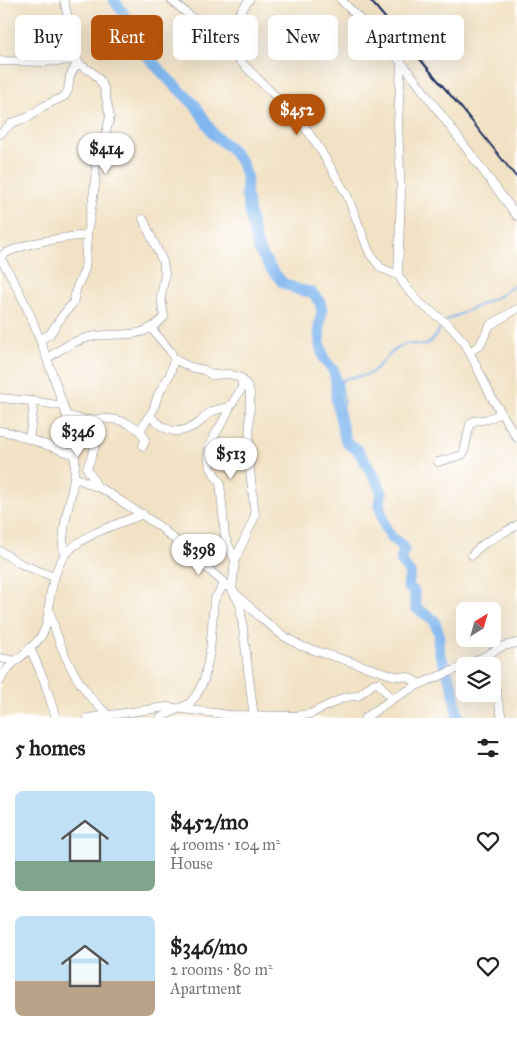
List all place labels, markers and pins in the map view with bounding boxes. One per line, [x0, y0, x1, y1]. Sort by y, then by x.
pin: $452 [267, 94, 327, 136]
pin: $414 [76, 132, 136, 175]
pin: $346 [48, 416, 108, 458]
pin: $513 [201, 438, 261, 480]
pin: $398 [169, 534, 229, 576]

